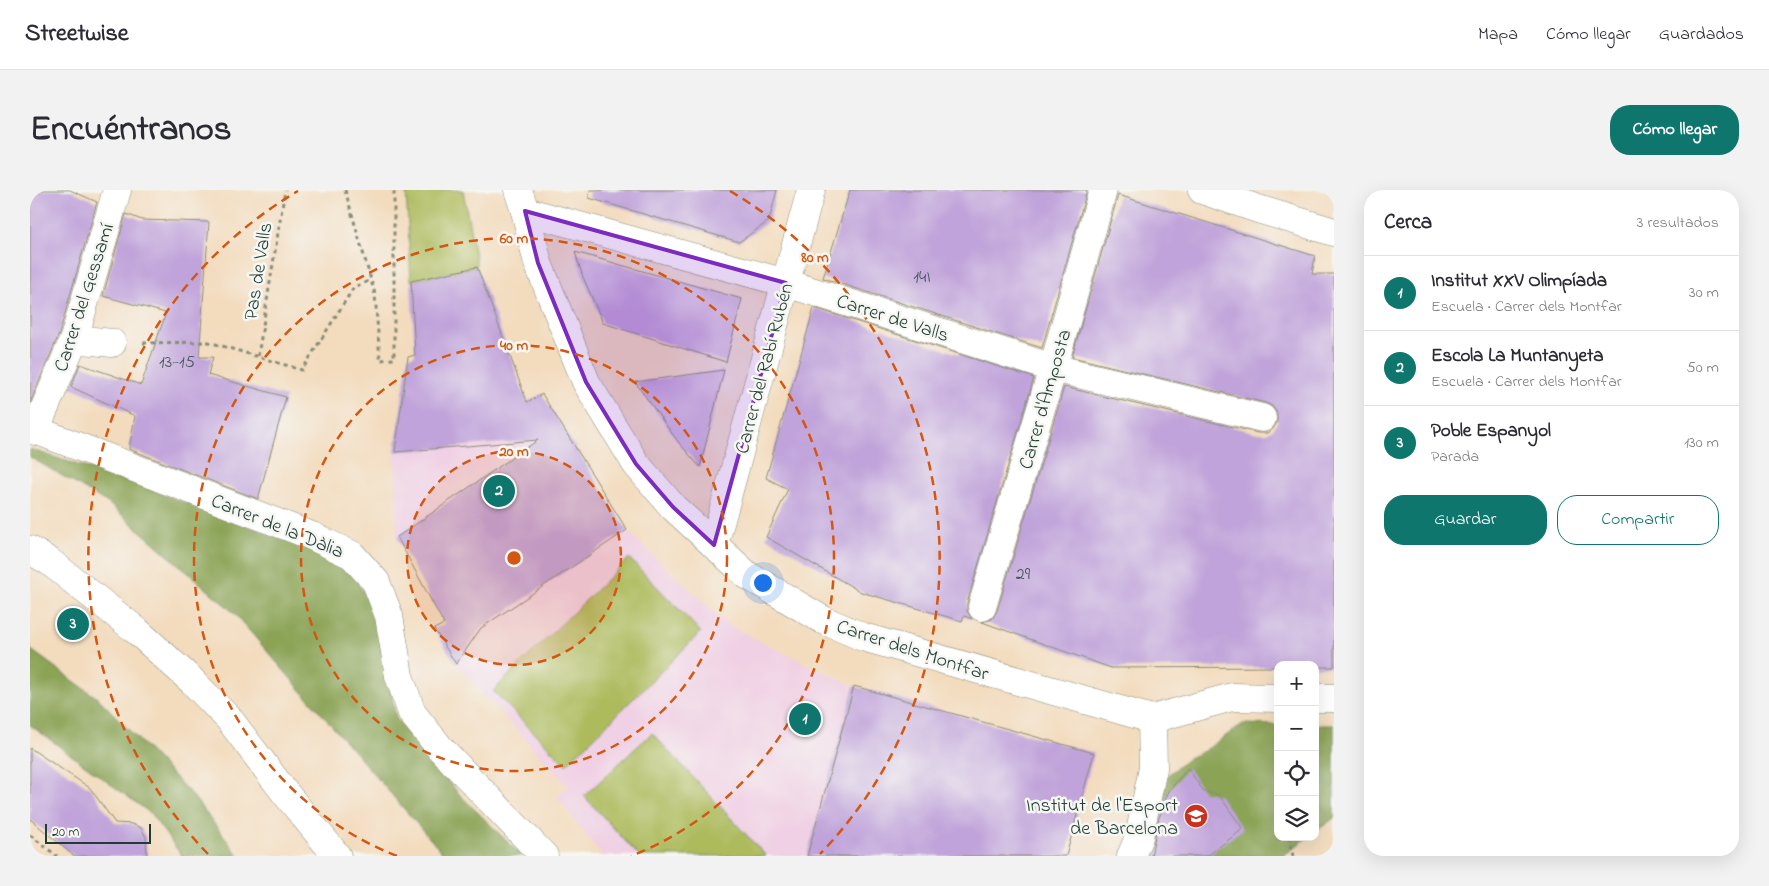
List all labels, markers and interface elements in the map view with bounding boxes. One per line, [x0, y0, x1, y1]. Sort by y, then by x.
text: Streetwise [25, 17, 129, 52]
text: Mapa [1478, 22, 1518, 48]
text: Cómo llegar [1546, 22, 1631, 48]
text: Guardados [1659, 22, 1744, 48]
text: Encuéntranos [30, 105, 232, 156]
button: Cómo llegar [1610, 105, 1739, 155]
text: Cerca [1384, 208, 1432, 238]
text: 3 resultados [1637, 211, 1719, 235]
street label: Carrer del Gessamí [48, 220, 123, 376]
street label: Pas de Valls [237, 220, 282, 322]
text: 60 m [499, 228, 529, 250]
text: 80 m [800, 247, 829, 269]
house number: 14I [913, 265, 931, 291]
text: Institut XXV Olimpíada [1431, 268, 1607, 295]
street label: Carrer del Rabí Rubén [729, 280, 802, 457]
text: 1 [1397, 281, 1403, 305]
text: 30 m [1689, 281, 1719, 305]
street label: Carrer de Valls [832, 288, 952, 351]
text: Escuela · Carrer dels Montfar [1431, 295, 1622, 319]
street label: Carrer d'Amposta [1013, 326, 1080, 473]
text: 40 m [499, 335, 528, 357]
text: Escola La Muntanyeta [1431, 343, 1604, 370]
house number: 13-15 [159, 350, 195, 376]
text: 2 [1396, 356, 1404, 380]
text: 50 m [1687, 356, 1719, 380]
text: Escuela · Carrer dels Montfar [1431, 370, 1622, 394]
text: Poble Espanyol [1431, 418, 1551, 445]
text: 3 [1397, 431, 1403, 455]
text: 130 m [1684, 431, 1719, 455]
text: 20 m [498, 441, 529, 463]
text: Parada [1431, 445, 1479, 469]
pin: 2 [483, 472, 515, 510]
street label: Carrer de la Dàlia [206, 487, 348, 567]
button: Guardar [1384, 495, 1547, 545]
button: Compartir [1557, 495, 1719, 545]
centre of rings [505, 549, 523, 567]
house number: 29 [1016, 562, 1031, 588]
your location [750, 570, 776, 596]
pin: 3 [57, 605, 89, 643]
street label: Carrer dels Montfar [832, 613, 993, 690]
map controls [1274, 661, 1319, 841]
button: + [1274, 661, 1319, 706]
pin: 1 [789, 700, 821, 738]
button: − [1274, 706, 1319, 751]
button: locate [1274, 751, 1319, 796]
place label: Institut de l'Esport de Barcelona [1026, 792, 1178, 844]
button: layers [1274, 796, 1319, 841]
school or university icon: Institut de l'Esport de Barcelona [1183, 803, 1209, 829]
scale bar [45, 821, 151, 844]
text: 20 m [52, 822, 79, 843]

